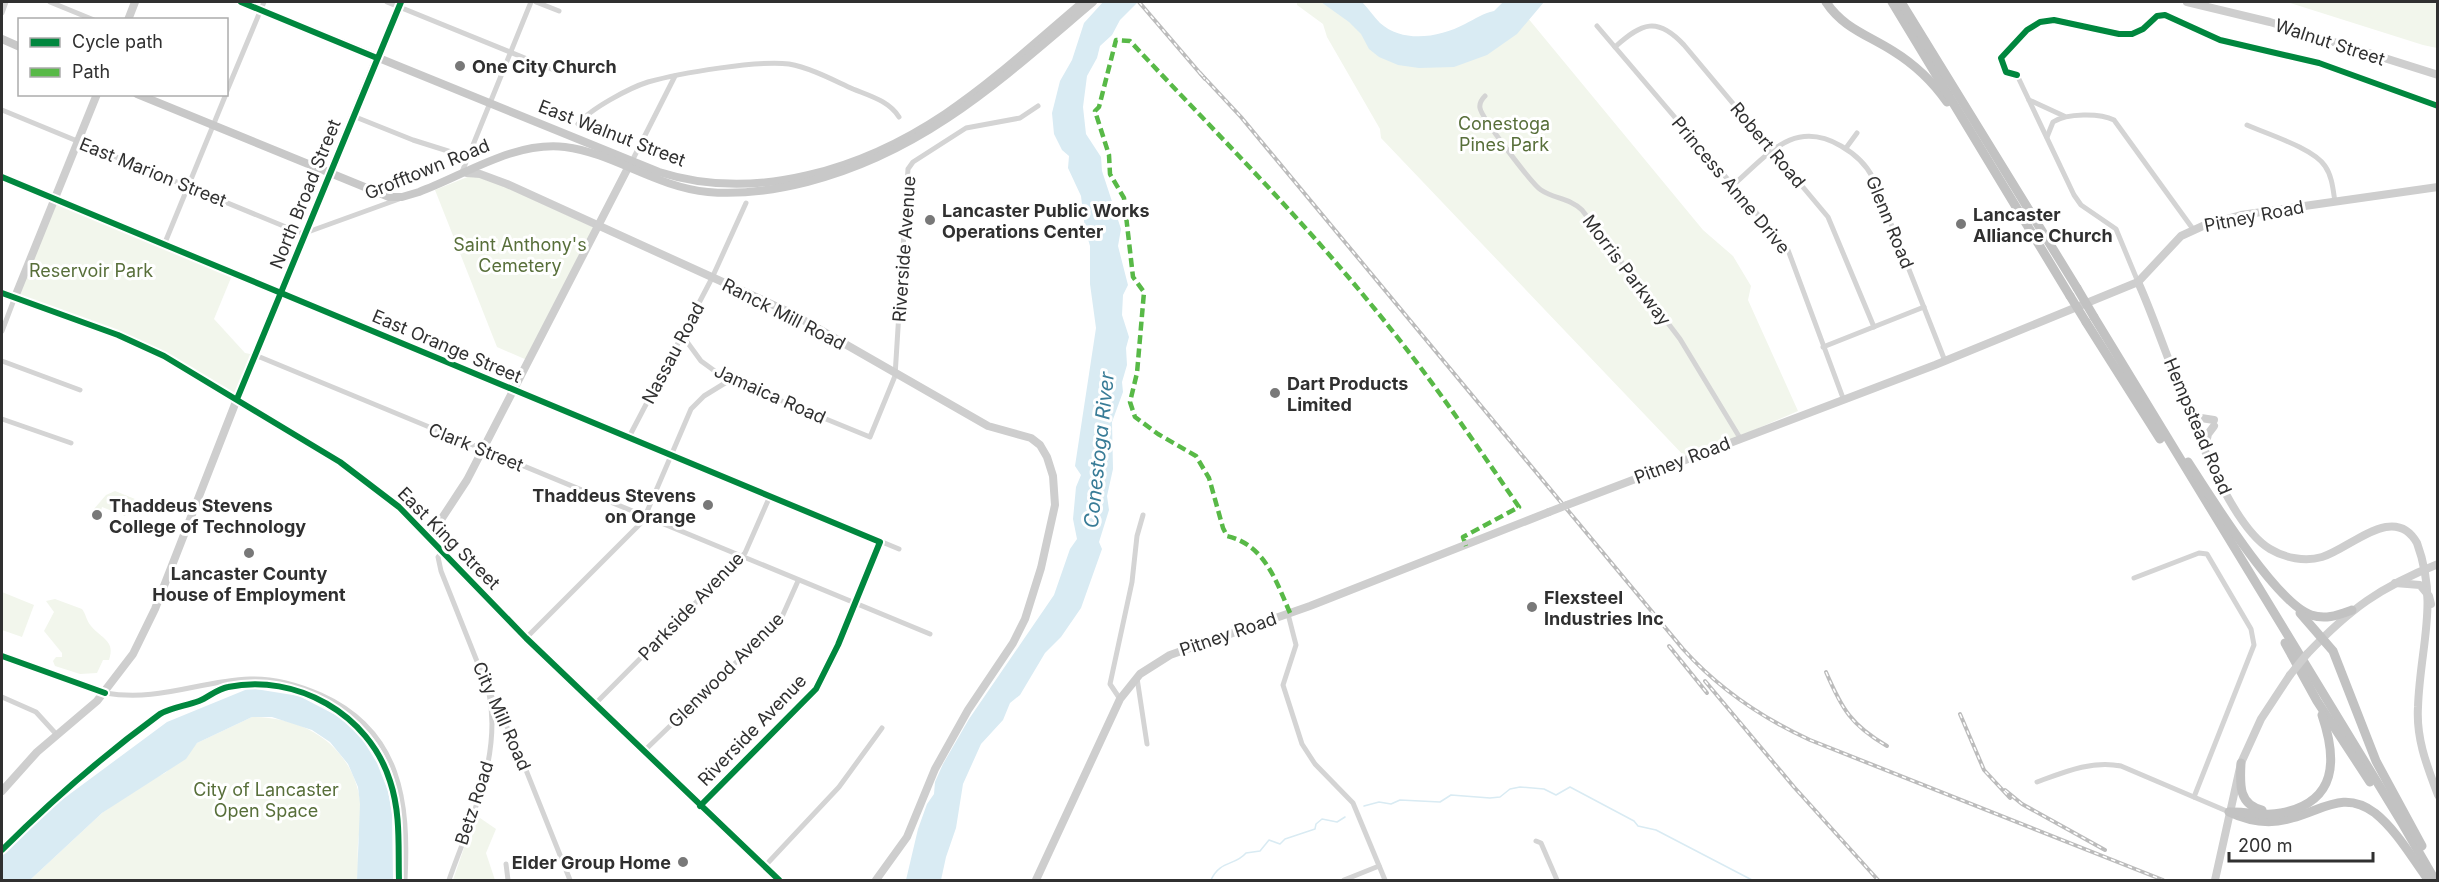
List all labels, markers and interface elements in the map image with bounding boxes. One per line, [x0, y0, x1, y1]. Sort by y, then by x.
street label: Walnut Street [2272, 14, 2388, 70]
legend [18, 18, 228, 96]
text: Cycle path [72, 31, 163, 52]
place label: One City Church [472, 56, 617, 77]
marker: One City Church [453, 59, 467, 73]
text: Path [72, 61, 110, 82]
street label: East Walnut Street [536, 95, 689, 171]
street label: Robert Road [1726, 98, 1810, 192]
street label: Princess Anne Drive [1668, 112, 1794, 258]
park label: Conestoga Pines Park [1458, 113, 1550, 155]
street label: North Broad Street [265, 116, 345, 272]
street label: East Marion Street [77, 133, 230, 211]
street label: Grofftown Road [362, 134, 492, 204]
street label: Glenn Road [1862, 173, 1918, 271]
street label: Riverside Avenue [888, 175, 920, 323]
street label: Pitney Road [2202, 196, 2306, 236]
place label: Lancaster Public Works Operations Center [942, 200, 1150, 242]
place label: Lancaster Alliance Church [1973, 204, 2113, 246]
street label: Morris Parkway [1578, 210, 1676, 330]
marker: Lancaster Public Works Operations Center [923, 213, 937, 227]
marker: Lancaster Alliance Church [1954, 217, 1968, 231]
park label: Saint Anthony's Cemetery [453, 234, 587, 276]
park label: Reservoir Park [29, 260, 153, 281]
street label: Ranck Mill Road [719, 274, 849, 354]
street label: Nassau Road [637, 299, 709, 407]
street label: East Orange Street [369, 305, 525, 387]
street label: Hempstead Road [2160, 355, 2236, 497]
street label: Jamaica Road [711, 360, 829, 428]
water label: Conestoga River [1079, 370, 1119, 529]
place label: Dart Products Limited [1287, 373, 1408, 415]
marker: Dart Products Limited [1268, 386, 1282, 400]
street label: Clark Street [426, 418, 527, 476]
street label: Pitney Road [1631, 432, 1733, 488]
street label: East King Street [394, 483, 504, 593]
place label: Thaddeus Stevens on Orange [532, 485, 696, 527]
place label: Thaddeus Stevens College of Technology [109, 495, 306, 537]
marker: Thaddeus Stevens on Orange [701, 498, 715, 512]
marker: Thaddeus Stevens College of Technology [90, 508, 104, 522]
marker: Lancaster County House of Employment [242, 546, 256, 560]
street label: Parkside Avenue [634, 548, 748, 664]
place label: Lancaster County House of Employment [152, 563, 346, 605]
place label: Flexsteel Industries Inc [1544, 587, 1664, 629]
marker: Flexsteel Industries Inc [1525, 600, 1539, 614]
street label: Glenwood Avenue [664, 608, 788, 732]
street label: Pitney Road [1177, 608, 1279, 660]
street label: City Mill Road [469, 658, 535, 774]
street label: Riverside Avenue [694, 670, 810, 790]
street label: Betz Road [451, 759, 497, 847]
park label: City of Lancaster Open Space [193, 779, 339, 821]
scale bar [2229, 825, 2373, 863]
text: 200 m [2238, 835, 2293, 856]
place label: Elder Group Home [512, 852, 671, 873]
marker: Elder Group Home [676, 855, 690, 869]

